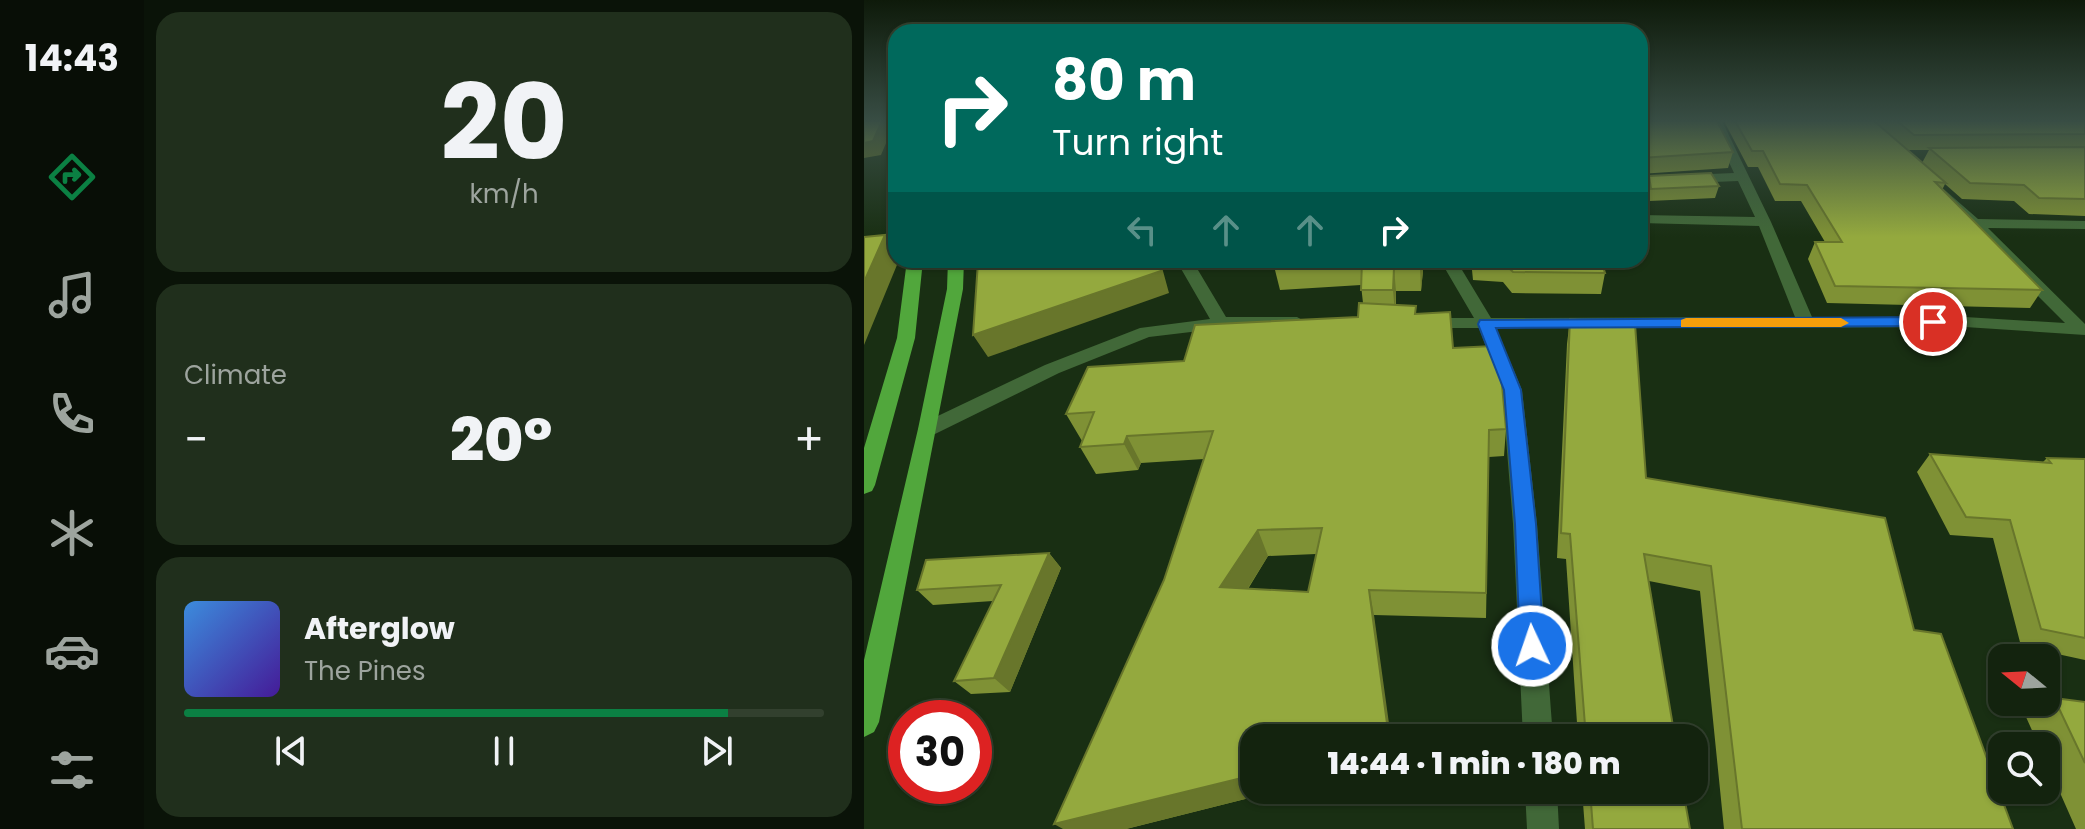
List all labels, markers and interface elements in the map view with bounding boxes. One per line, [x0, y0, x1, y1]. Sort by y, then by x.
text: 14:43 [25, 33, 119, 84]
text: 80 m [1052, 41, 1196, 120]
text: 20 [440, 50, 568, 195]
icon: right [920, 56, 1024, 160]
text: Turn right [1052, 117, 1223, 168]
icon: directions [44, 149, 100, 205]
text: km/h [469, 176, 539, 212]
icon: left [1120, 208, 1164, 252]
icon: ahead [1204, 208, 1248, 252]
icon: ahead [1288, 208, 1332, 252]
icon: right [1372, 208, 1416, 252]
icon: music [44, 267, 100, 323]
pin [1899, 288, 1967, 356]
icon: arrive [1911, 300, 1955, 344]
text: Climate [184, 357, 287, 393]
icon: phone [44, 386, 100, 442]
text: 20° [450, 398, 552, 482]
text: − [184, 409, 208, 470]
text: + [794, 409, 824, 470]
icon: climate [44, 505, 100, 561]
position arrow [1490, 604, 1574, 688]
text: Afterglow [304, 607, 455, 650]
icon: car [44, 623, 100, 679]
north arrow [1988, 644, 2060, 716]
map controls [1988, 644, 2060, 804]
text: The Pines [304, 653, 426, 689]
speed limit sign: 30 [888, 700, 992, 804]
icon: previous [269, 729, 313, 773]
icon: pause [482, 729, 526, 773]
icon: next [695, 729, 739, 773]
button: search [1988, 732, 2060, 804]
icon: filters [44, 742, 100, 798]
text: 14:44 · 1 min · 180 m [1327, 742, 1621, 785]

